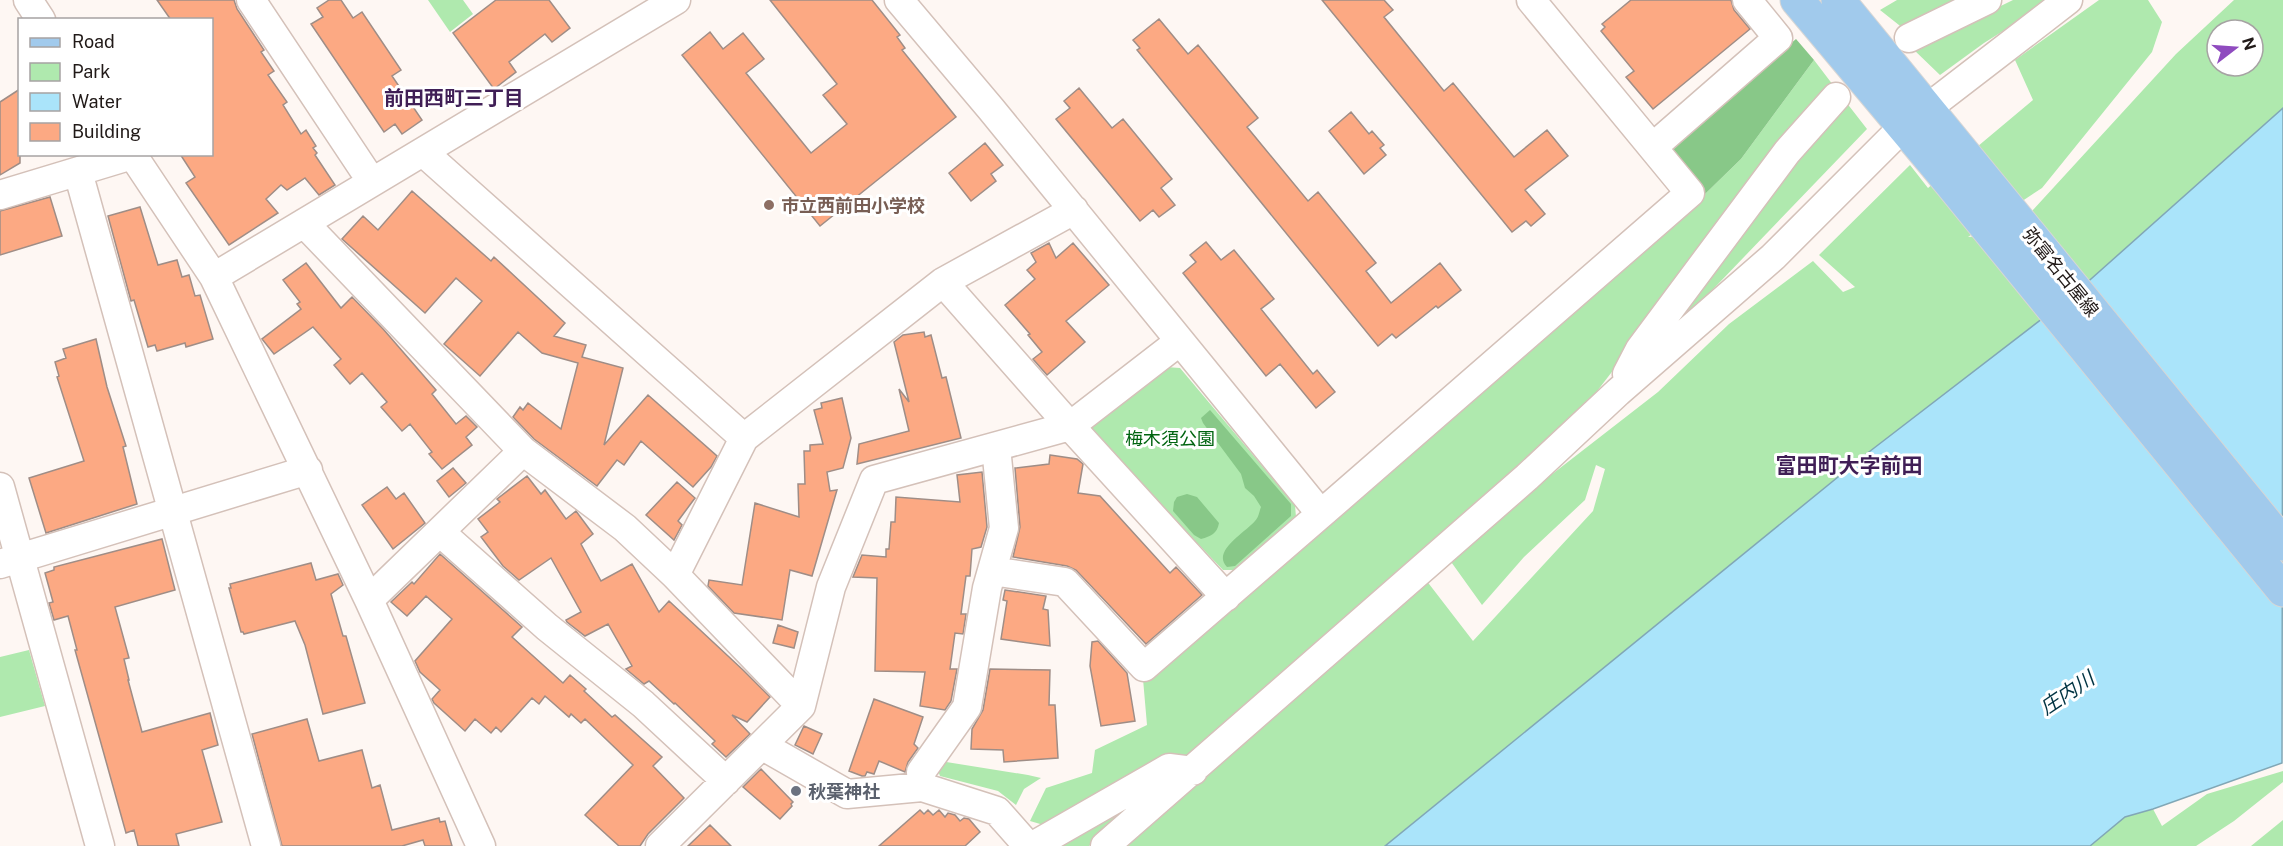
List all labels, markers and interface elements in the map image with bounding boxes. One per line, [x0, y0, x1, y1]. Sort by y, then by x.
legend [18, 18, 213, 156]
north arrow [2205, 18, 2265, 78]
text: Road [72, 31, 115, 52]
text: N [2238, 35, 2260, 53]
text: Park [72, 61, 110, 82]
district label: 前田西町三丁目 [384, 86, 524, 110]
text: Water [72, 91, 122, 112]
text: Building [72, 121, 141, 142]
place label: 市立西前田小学校 [781, 195, 925, 216]
marker: 市立西前田小学校 [762, 198, 776, 212]
street label: 弥富名古屋線 [2019, 223, 2103, 321]
park label: 梅木須公園 [1125, 428, 1215, 449]
district label: 富田町大字前田 [1776, 453, 1923, 478]
water label: 庄内川 [2035, 665, 2100, 720]
place label: 秋葉神社 [808, 781, 880, 802]
marker: 秋葉神社 [789, 784, 803, 798]

